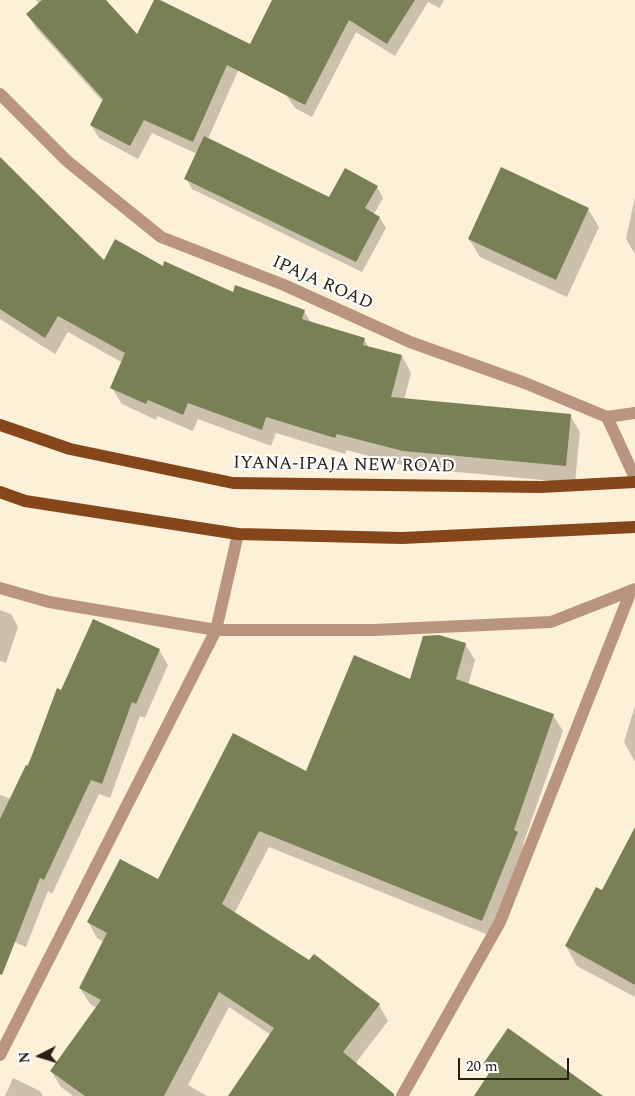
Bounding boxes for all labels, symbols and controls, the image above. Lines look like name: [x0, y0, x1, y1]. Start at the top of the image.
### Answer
street label: IPAJA ROAD: [268, 252, 376, 316]
street label: IYANA-IPAJA NEW ROAD: [233, 453, 455, 479]
north arrow: [15, 1031, 65, 1081]
scale bar: [460, 1048, 571, 1080]
text: N: [14, 1051, 36, 1064]
text: 20 m: [466, 1055, 498, 1078]

